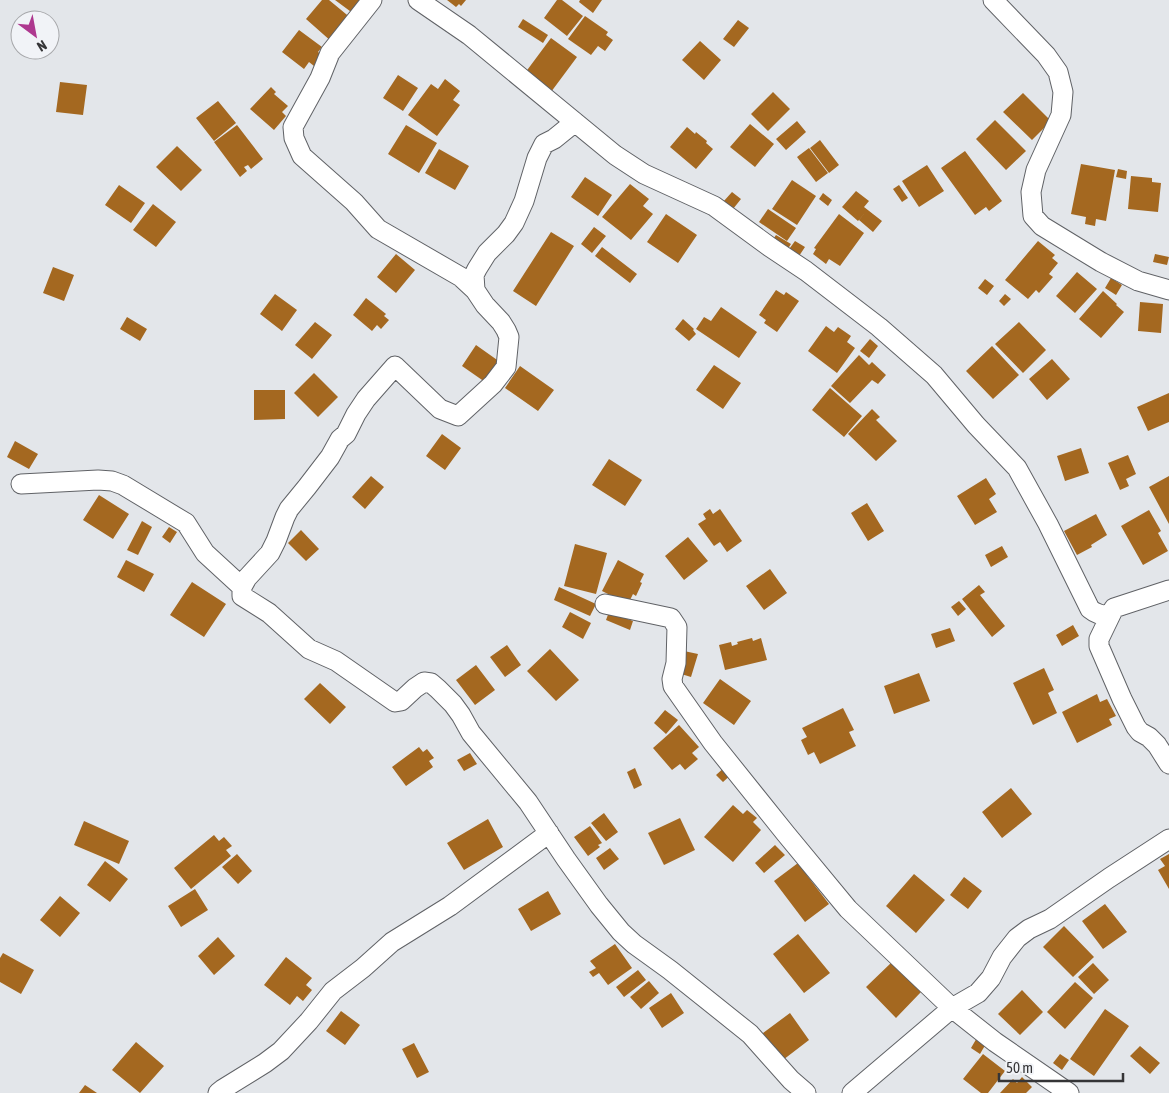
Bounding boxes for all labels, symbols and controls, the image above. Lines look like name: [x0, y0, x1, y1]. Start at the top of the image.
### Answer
north arrow: [10, 10, 60, 60]
text: N: [34, 37, 50, 55]
scale bar: [999, 1050, 1123, 1082]
text: 50 m: [1006, 1059, 1033, 1076]

